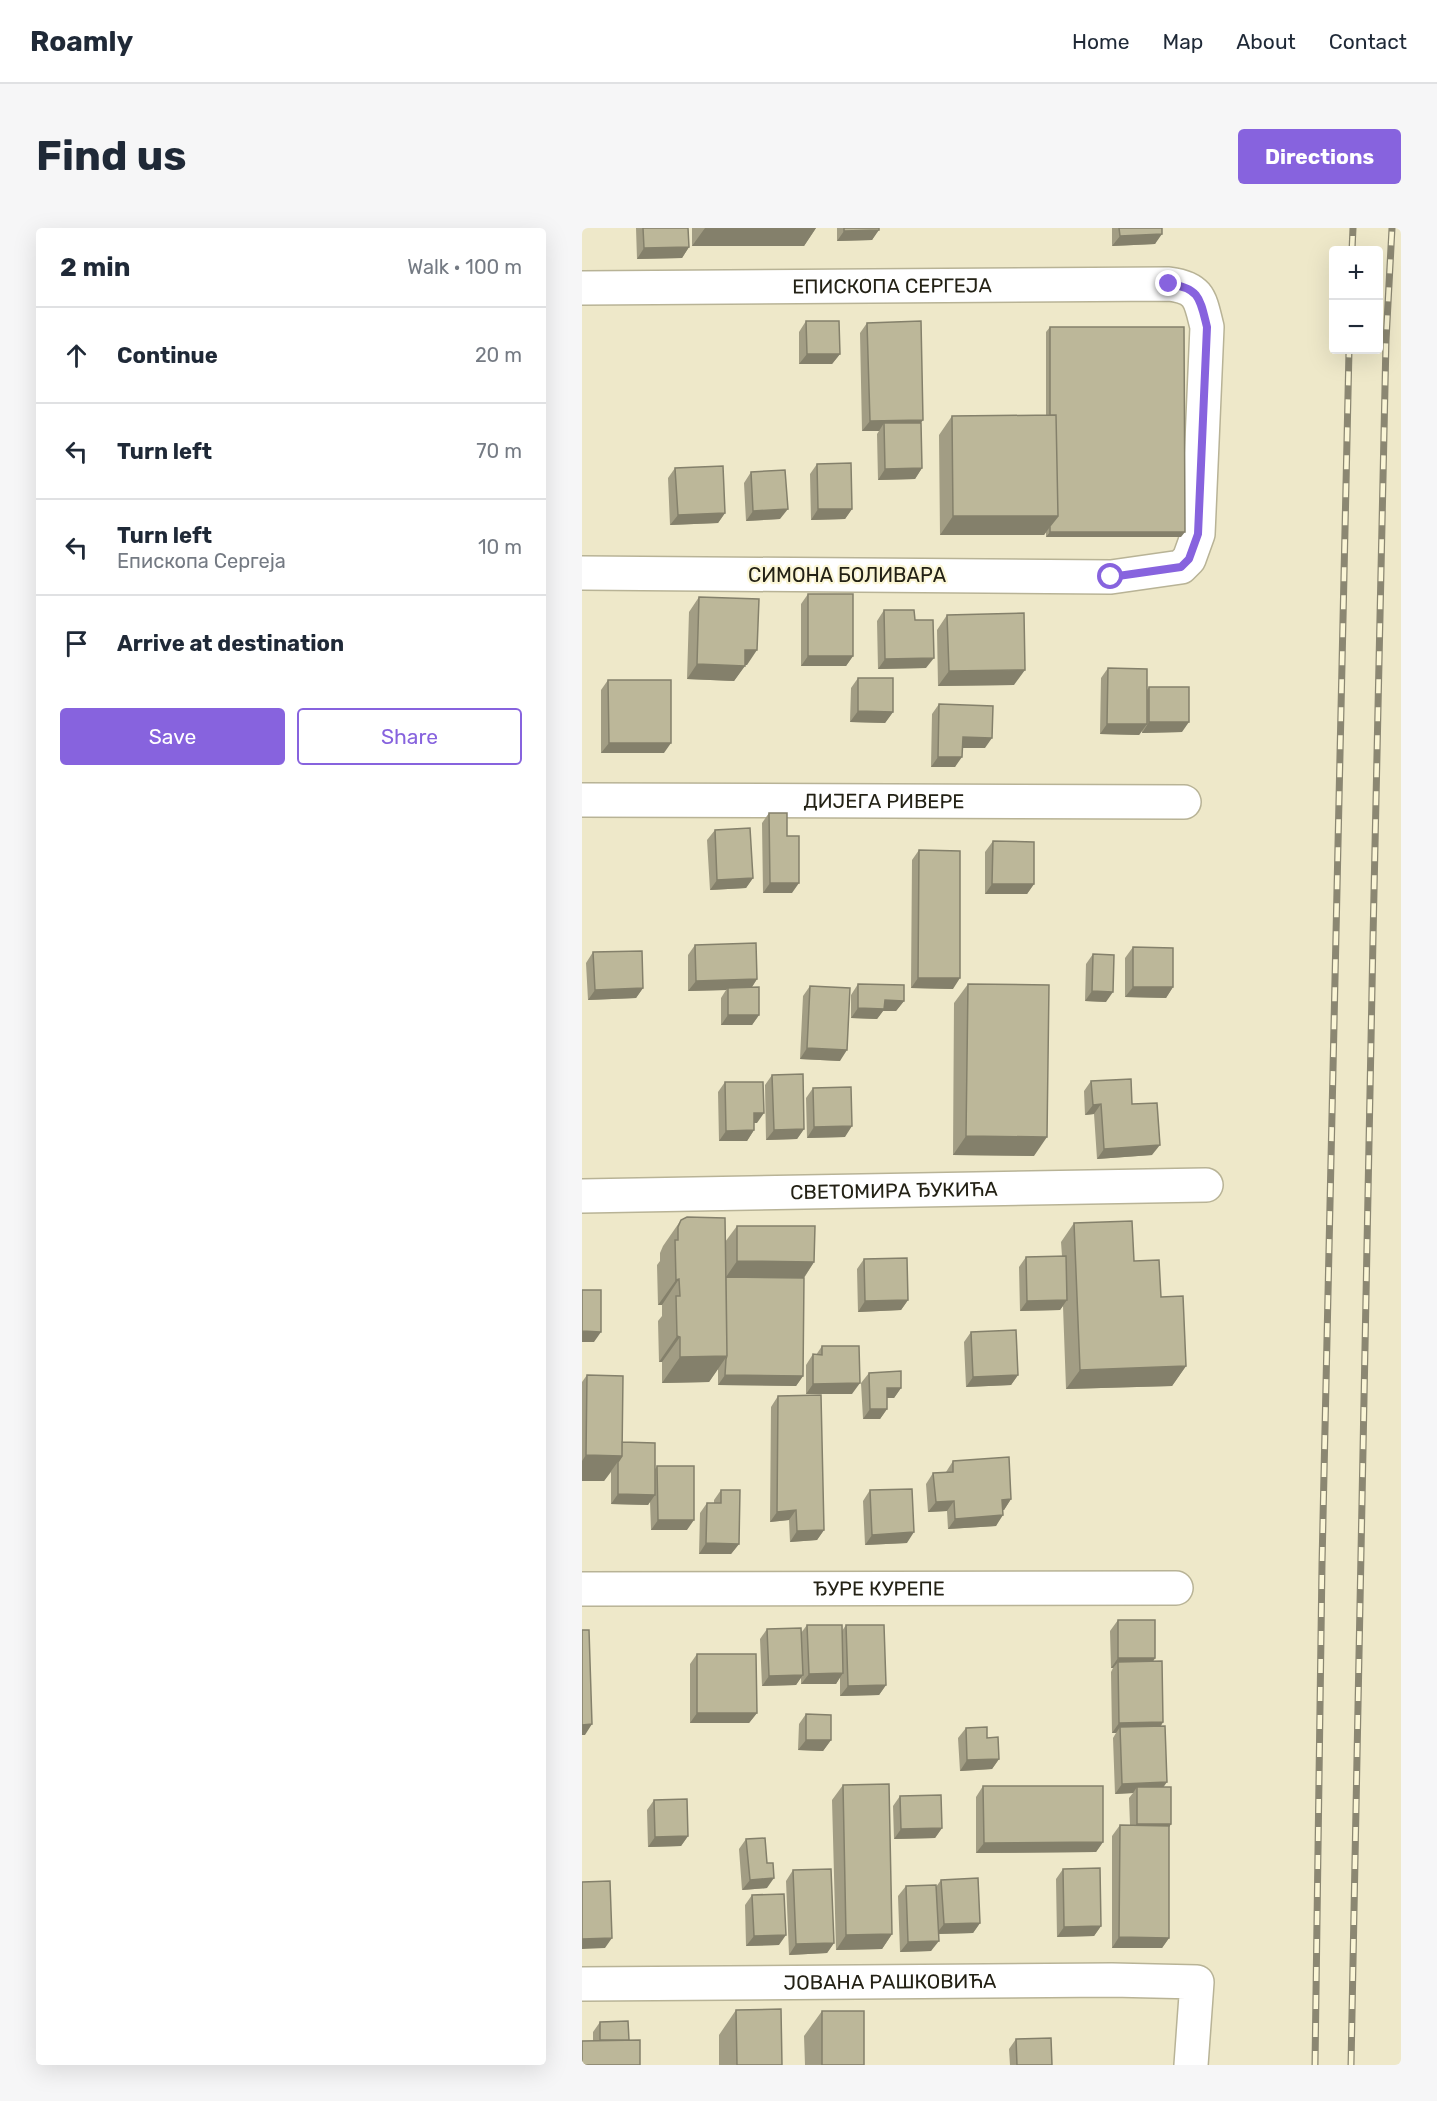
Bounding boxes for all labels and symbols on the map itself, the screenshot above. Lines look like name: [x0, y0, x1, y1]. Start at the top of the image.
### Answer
route end: [1155, 270, 1181, 296]
street label: ЕПИСКОПА СЕРГЕЈА: [792, 273, 992, 299]
street label: СИМОНА БОЛИВАРА: [748, 563, 946, 587]
route start: [1097, 563, 1123, 589]
street label: ДИЈЕГА РИВЕРЕ: [804, 789, 964, 813]
street label: СВЕТОМИРА ЂУКИЋА: [790, 1177, 998, 1204]
street label: ЂУРЕ КУРЕПЕ: [813, 1576, 945, 1601]
street label: ЈОВАНА РАШКОВИЋА: [783, 1969, 997, 1994]

